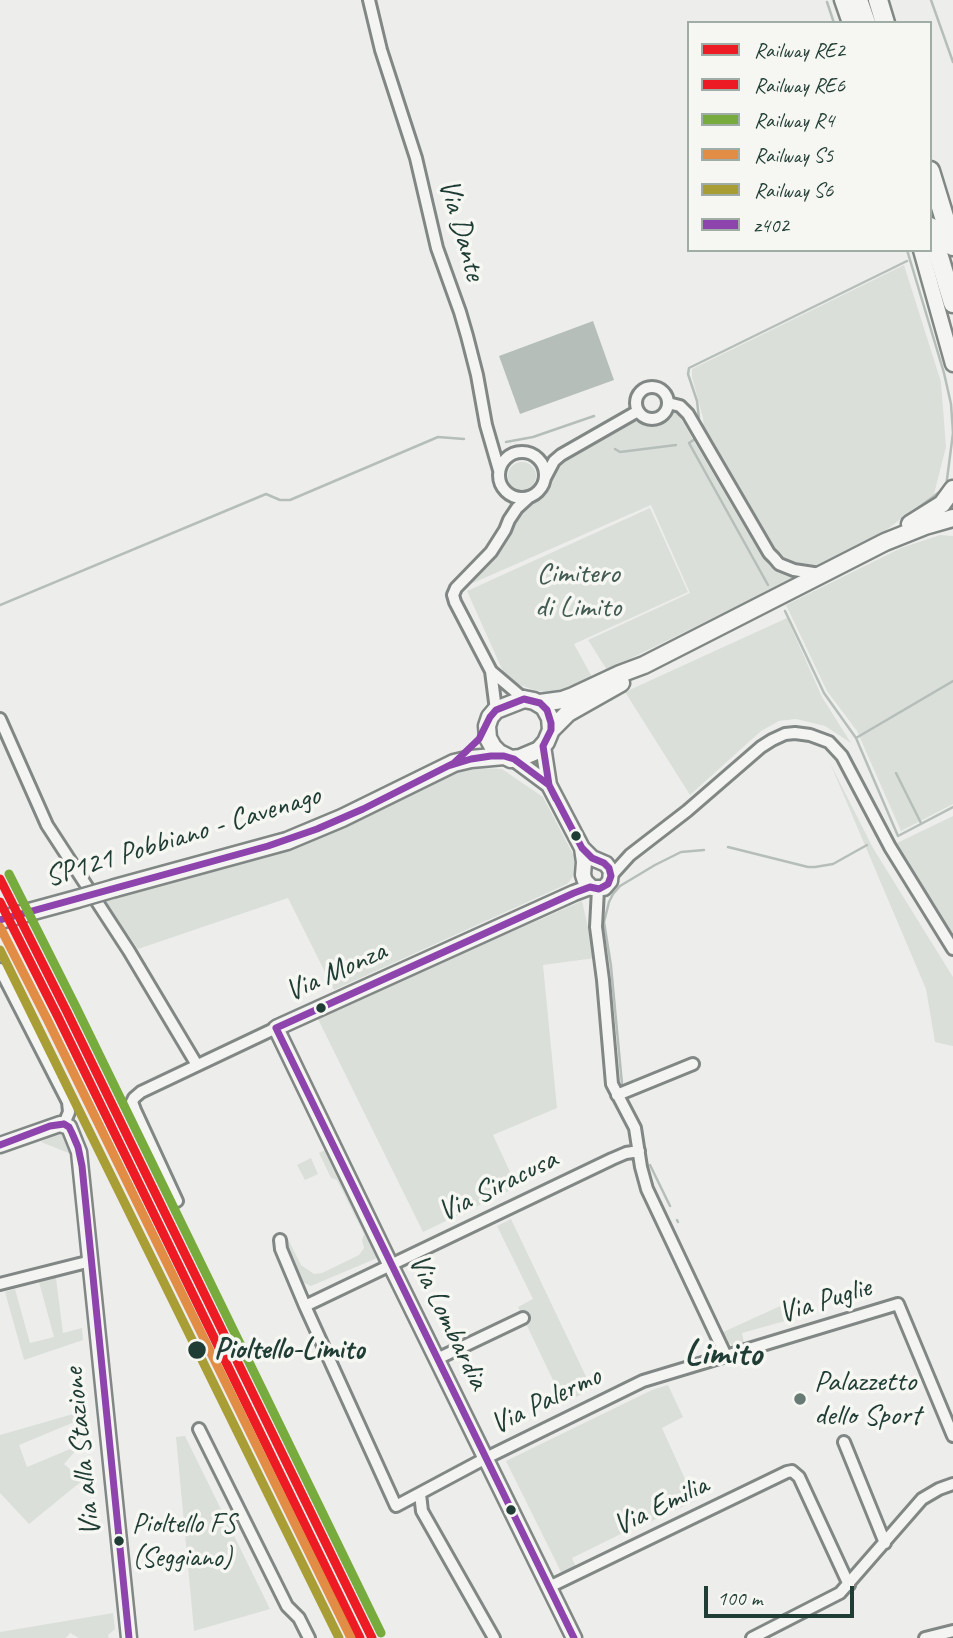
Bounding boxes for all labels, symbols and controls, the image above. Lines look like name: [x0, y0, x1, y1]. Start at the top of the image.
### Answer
legend: [687, 21, 932, 252]
text: Railway RE2: [754, 37, 845, 63]
text: Railway RE6: [754, 72, 845, 98]
text: Railway R4: [754, 107, 834, 133]
text: Railway S5: [754, 142, 833, 168]
street label: Via Dante: [429, 175, 493, 285]
text: Railway S6: [754, 177, 833, 203]
text: z402: [754, 212, 789, 238]
park label: Cimitero di Limito: [535, 556, 621, 626]
street label: SP121 Pobbiano - Cavenago: [41, 778, 325, 896]
unlabelled marker: [569, 829, 583, 843]
street label: Via Monza: [280, 934, 392, 1010]
unlabelled marker: [314, 1001, 328, 1015]
street label: Via Siracusa: [433, 1142, 563, 1230]
street label: Via Lombardia: [400, 1248, 496, 1396]
street label: Via Puglie: [774, 1270, 876, 1332]
place label: Pioltello-Limito: [214, 1332, 364, 1368]
district label: Limito: [684, 1332, 762, 1376]
marker: Pioltello-Limito: [186, 1339, 208, 1361]
street label: Via Palermo: [485, 1359, 607, 1443]
place label: Palazzetto dello Sport: [814, 1364, 921, 1434]
street label: Via alla Stazione: [56, 1366, 110, 1538]
marker: Palazzetto dello Sport: [792, 1391, 808, 1407]
street label: Via Emilia: [608, 1468, 714, 1544]
unlabelled marker: [504, 1503, 518, 1517]
place label: Pioltello FS (Seggiano): [132, 1508, 236, 1574]
marker: Pioltello FS (Seggiano): [112, 1534, 126, 1548]
scale bar: [708, 1572, 858, 1616]
text: 100 m: [717, 1585, 762, 1611]

